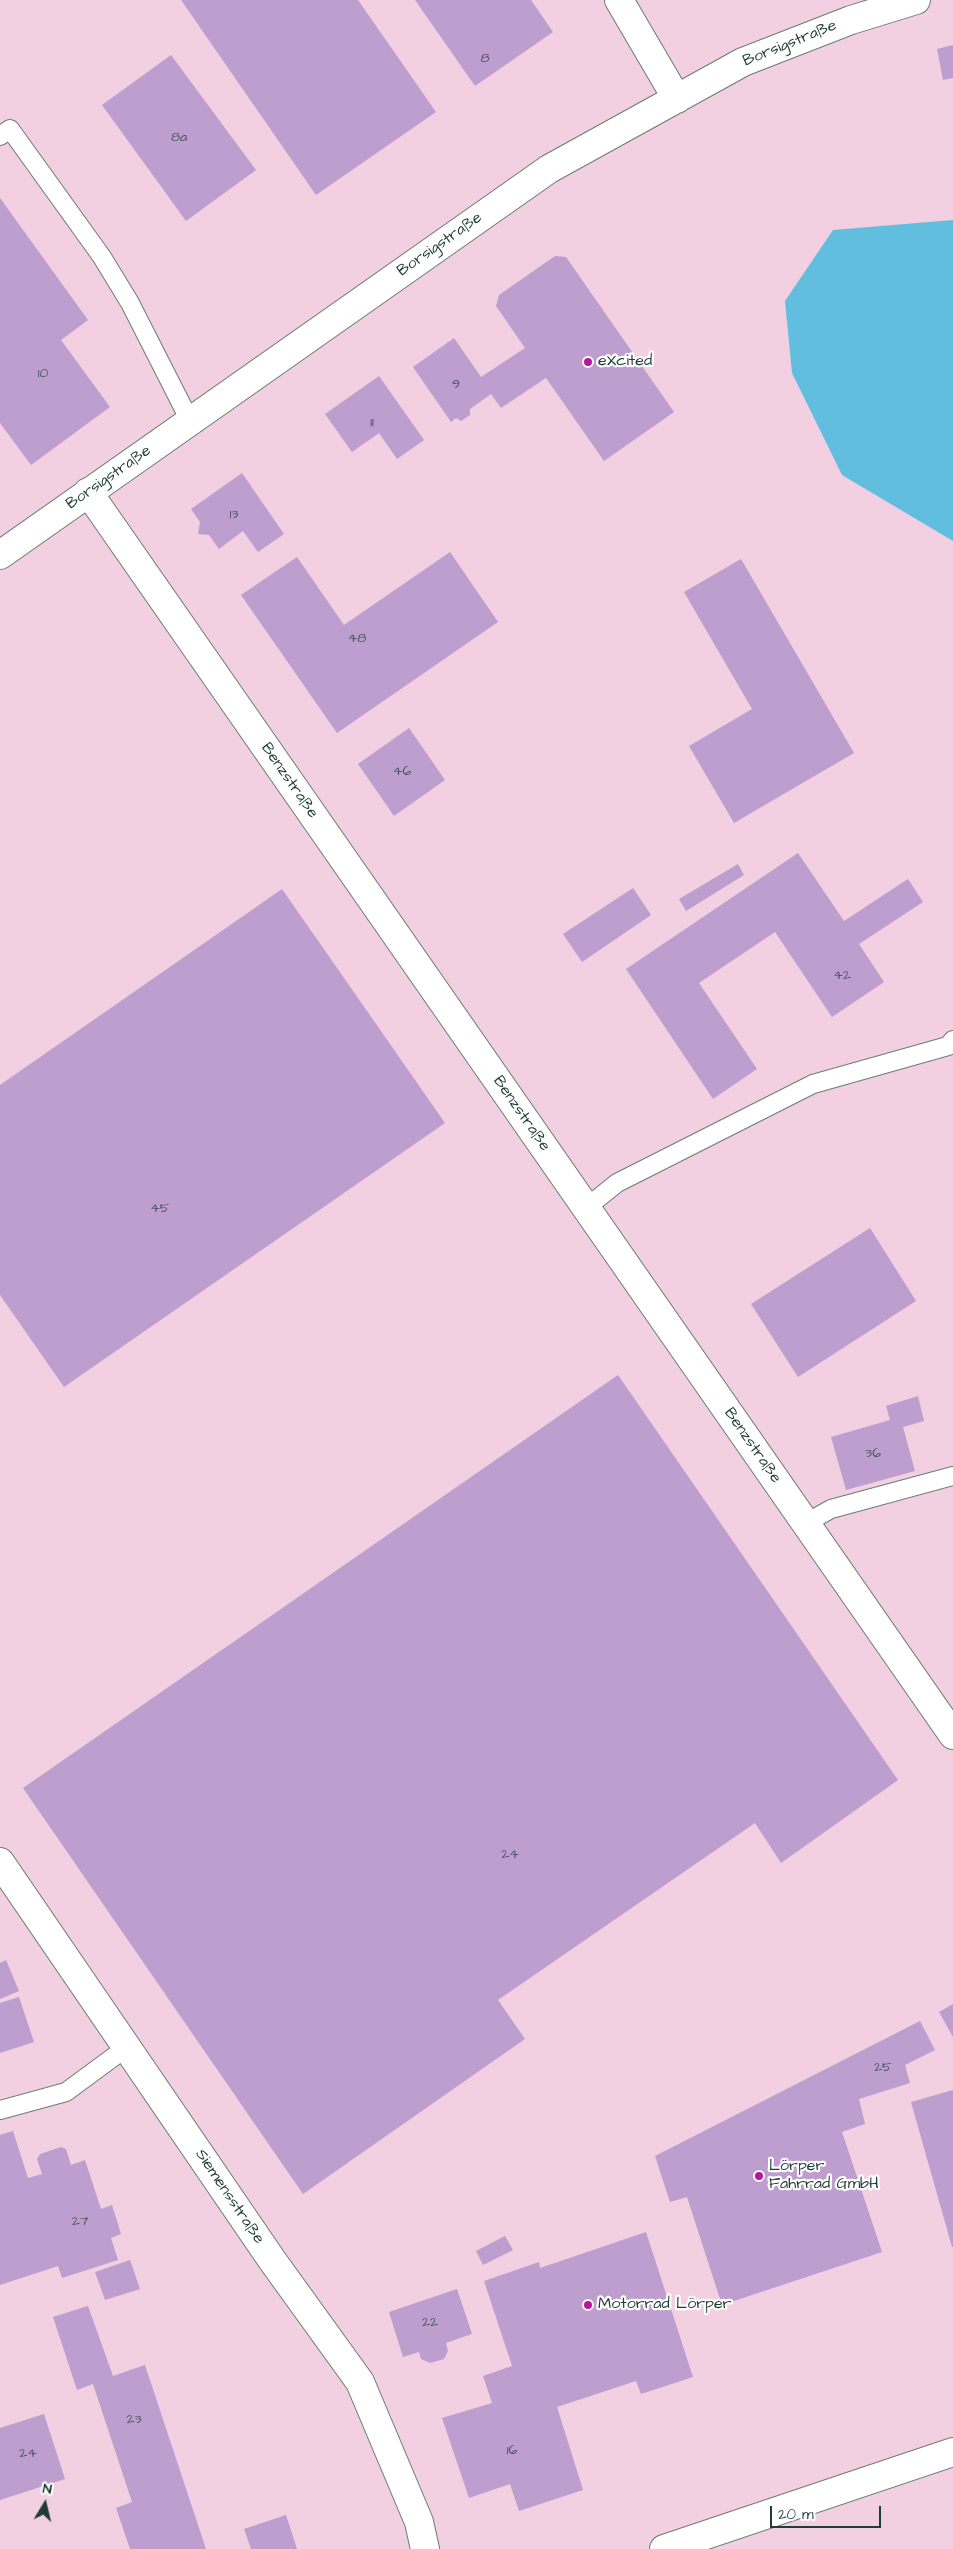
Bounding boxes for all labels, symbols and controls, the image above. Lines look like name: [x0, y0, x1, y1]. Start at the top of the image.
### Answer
street label: Borsigstraße: [740, 16, 840, 72]
house number: 8: [480, 51, 490, 67]
house number: 8a: [171, 130, 187, 146]
street label: Borsigstraße: [394, 209, 486, 281]
place label: eXcited: [598, 352, 652, 372]
marker: eXcited: [582, 356, 594, 368]
house number: 10: [38, 366, 48, 382]
house number: 9: [452, 377, 460, 393]
house number: 11: [370, 415, 374, 431]
street label: Borsigstraße: [63, 442, 155, 514]
house number: 13: [230, 507, 238, 523]
house number: 48: [348, 631, 366, 647]
street label: Benzstraße: [256, 740, 322, 822]
house number: 46: [393, 764, 411, 780]
house number: 42: [833, 968, 851, 984]
street label: Benzstraße: [488, 1073, 554, 1155]
house number: 45: [150, 1201, 170, 1217]
street label: Benzstraße: [719, 1405, 785, 1487]
house number: 36: [865, 1446, 881, 1462]
house number: 24: [501, 1847, 519, 1863]
house number: 25: [874, 2060, 892, 2076]
street label: Siemensstraße: [190, 2146, 268, 2248]
place label: Lörper Fahrrad GmbH: [769, 2157, 879, 2195]
marker: Lörper Fahrrad GmbH: [753, 2170, 765, 2182]
house number: 27: [72, 2214, 88, 2230]
place label: Motorrad Lörper: [598, 2295, 731, 2315]
marker: Motorrad Lörper: [582, 2299, 594, 2311]
house number: 22: [422, 2315, 438, 2331]
house number: 23: [126, 2412, 142, 2428]
house number: 16: [507, 2443, 517, 2459]
house number: 24: [19, 2446, 37, 2462]
north arrow: [20, 2479, 70, 2529]
text: N: [41, 2479, 53, 2500]
scale bar: [773, 2496, 884, 2528]
text: 20 m: [778, 2504, 814, 2525]

